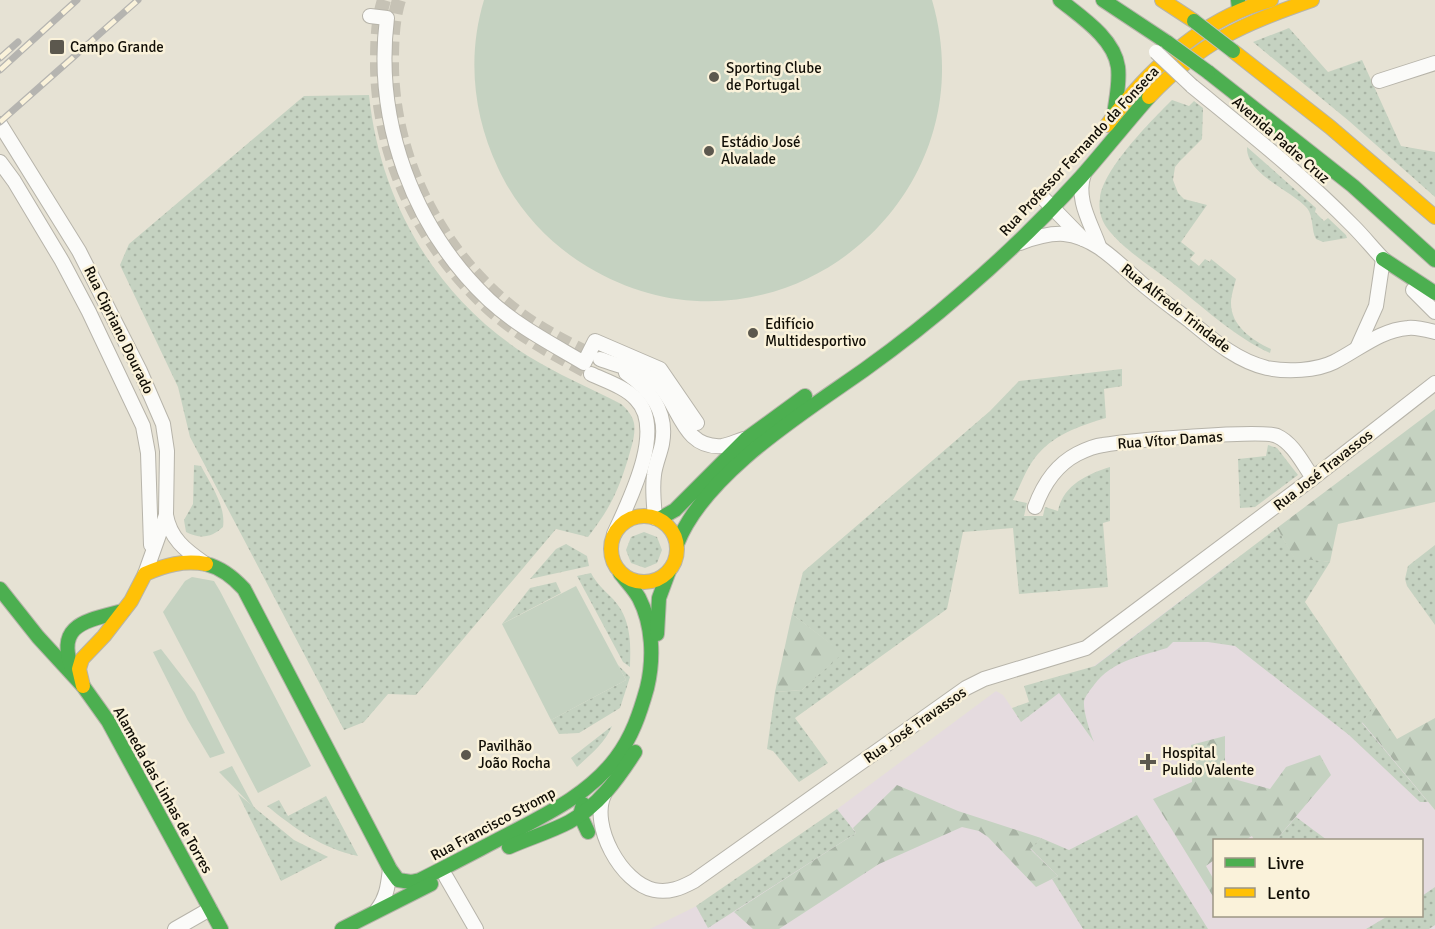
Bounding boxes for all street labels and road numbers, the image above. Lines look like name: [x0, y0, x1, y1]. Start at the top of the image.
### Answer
street label: Rua Professor Fernando da Fonseca: [996, 62, 1162, 240]
street label: Avenida Padre Cruz: [1229, 93, 1334, 187]
street label: Rua Alfredo Trindade: [1118, 260, 1234, 356]
street label: Rua Cipriano Dourado: [80, 263, 158, 397]
street label: Rua José Travassos: [1270, 425, 1377, 514]
street label: Rua Vítor Damas: [1117, 427, 1224, 453]
street label: Rua José Travassos: [860, 683, 970, 767]
street label: Alameda das Linhas de Torres: [110, 704, 217, 877]
street label: Rua Francisco Stromp: [427, 783, 559, 865]

